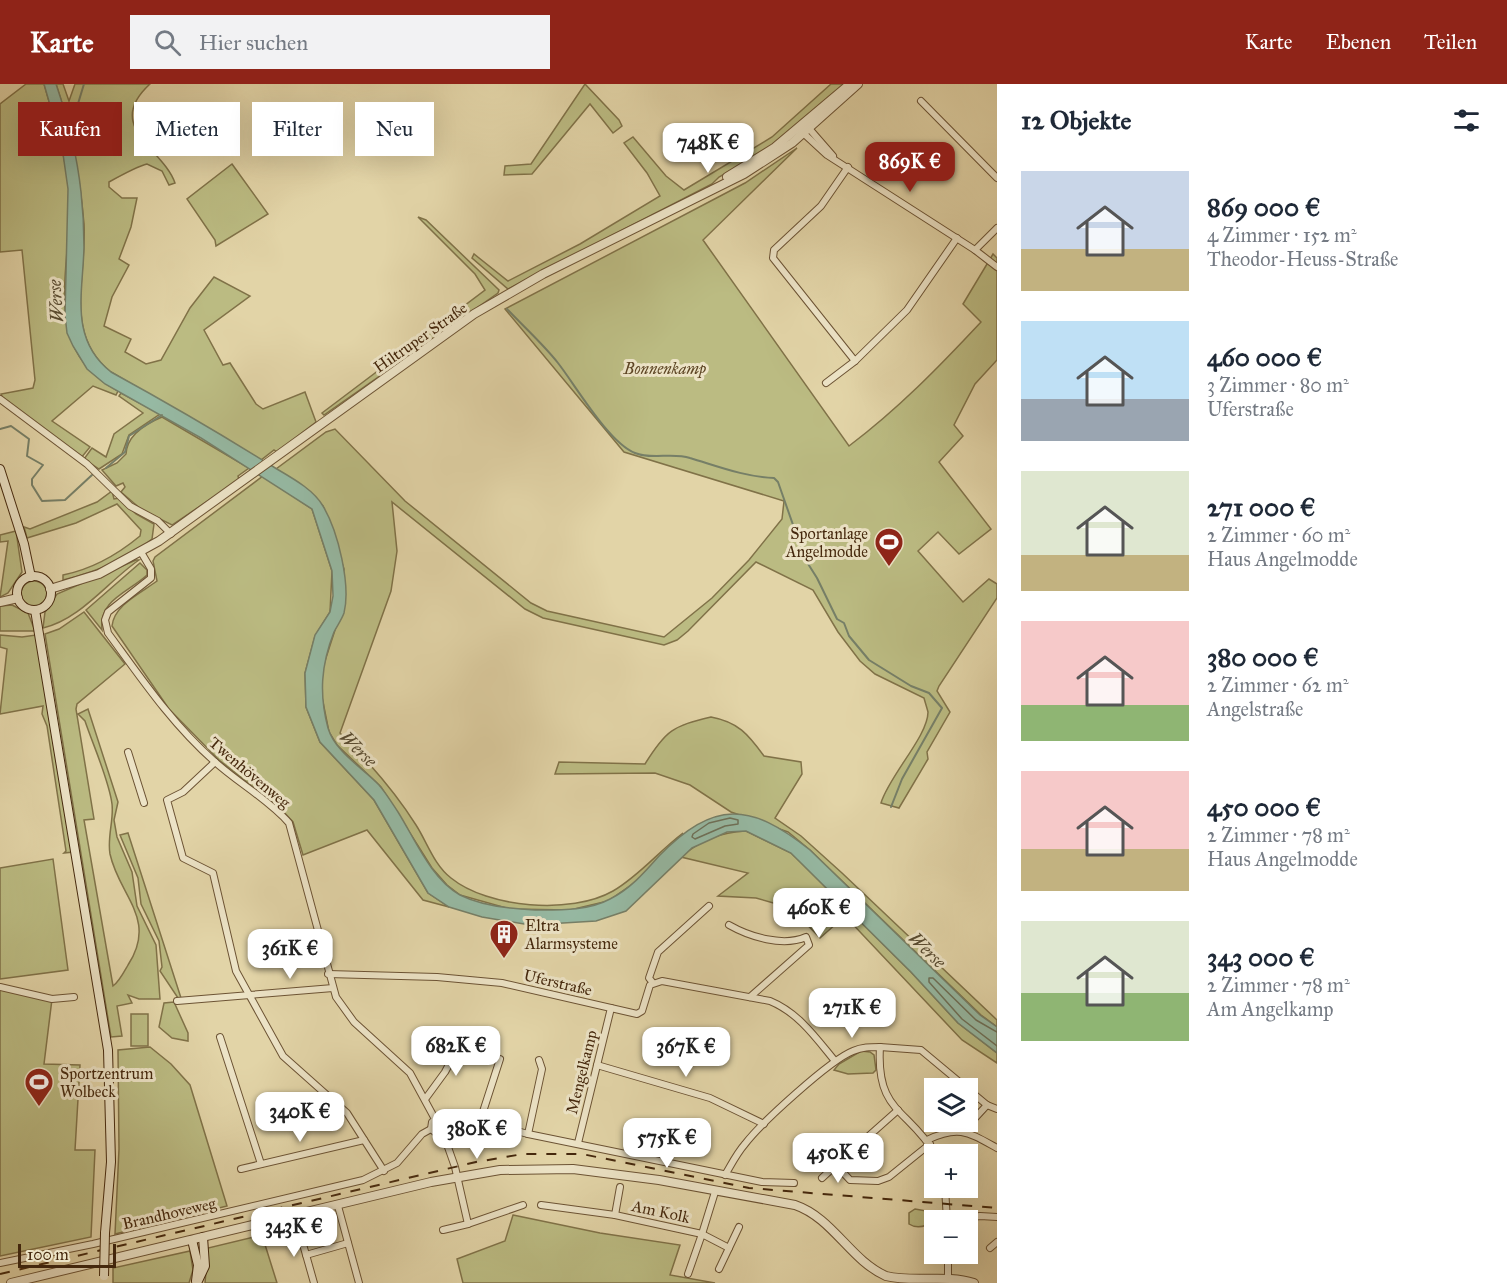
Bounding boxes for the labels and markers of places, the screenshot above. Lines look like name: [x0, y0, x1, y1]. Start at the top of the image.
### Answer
pin: 748K €: [659, 123, 757, 174]
pin: 869K €: [861, 142, 959, 193]
place label: Sportanlage Angelmodde: [785, 524, 868, 562]
sports icon: Sportanlage Angelmodde: [873, 526, 905, 568]
pin: 460K €: [770, 888, 868, 939]
place label: Eltra Alarmsysteme: [524, 916, 618, 953]
building icon: Eltra Alarmsysteme: [488, 918, 520, 960]
pin: 361K €: [241, 929, 339, 980]
pin: 271K €: [803, 988, 901, 1039]
pin: 682K €: [407, 1026, 505, 1077]
pin: 367K €: [637, 1027, 735, 1078]
place label: Sportzentrum Wolbeck: [60, 1064, 154, 1101]
sports icon: Sportzentrum Wolbeck: [23, 1066, 55, 1108]
pin: 340K €: [251, 1092, 349, 1143]
pin: 380K €: [428, 1109, 526, 1160]
pin: 575K €: [618, 1118, 716, 1169]
pin: 450K €: [789, 1133, 887, 1184]
pin: 343K €: [245, 1207, 343, 1258]

